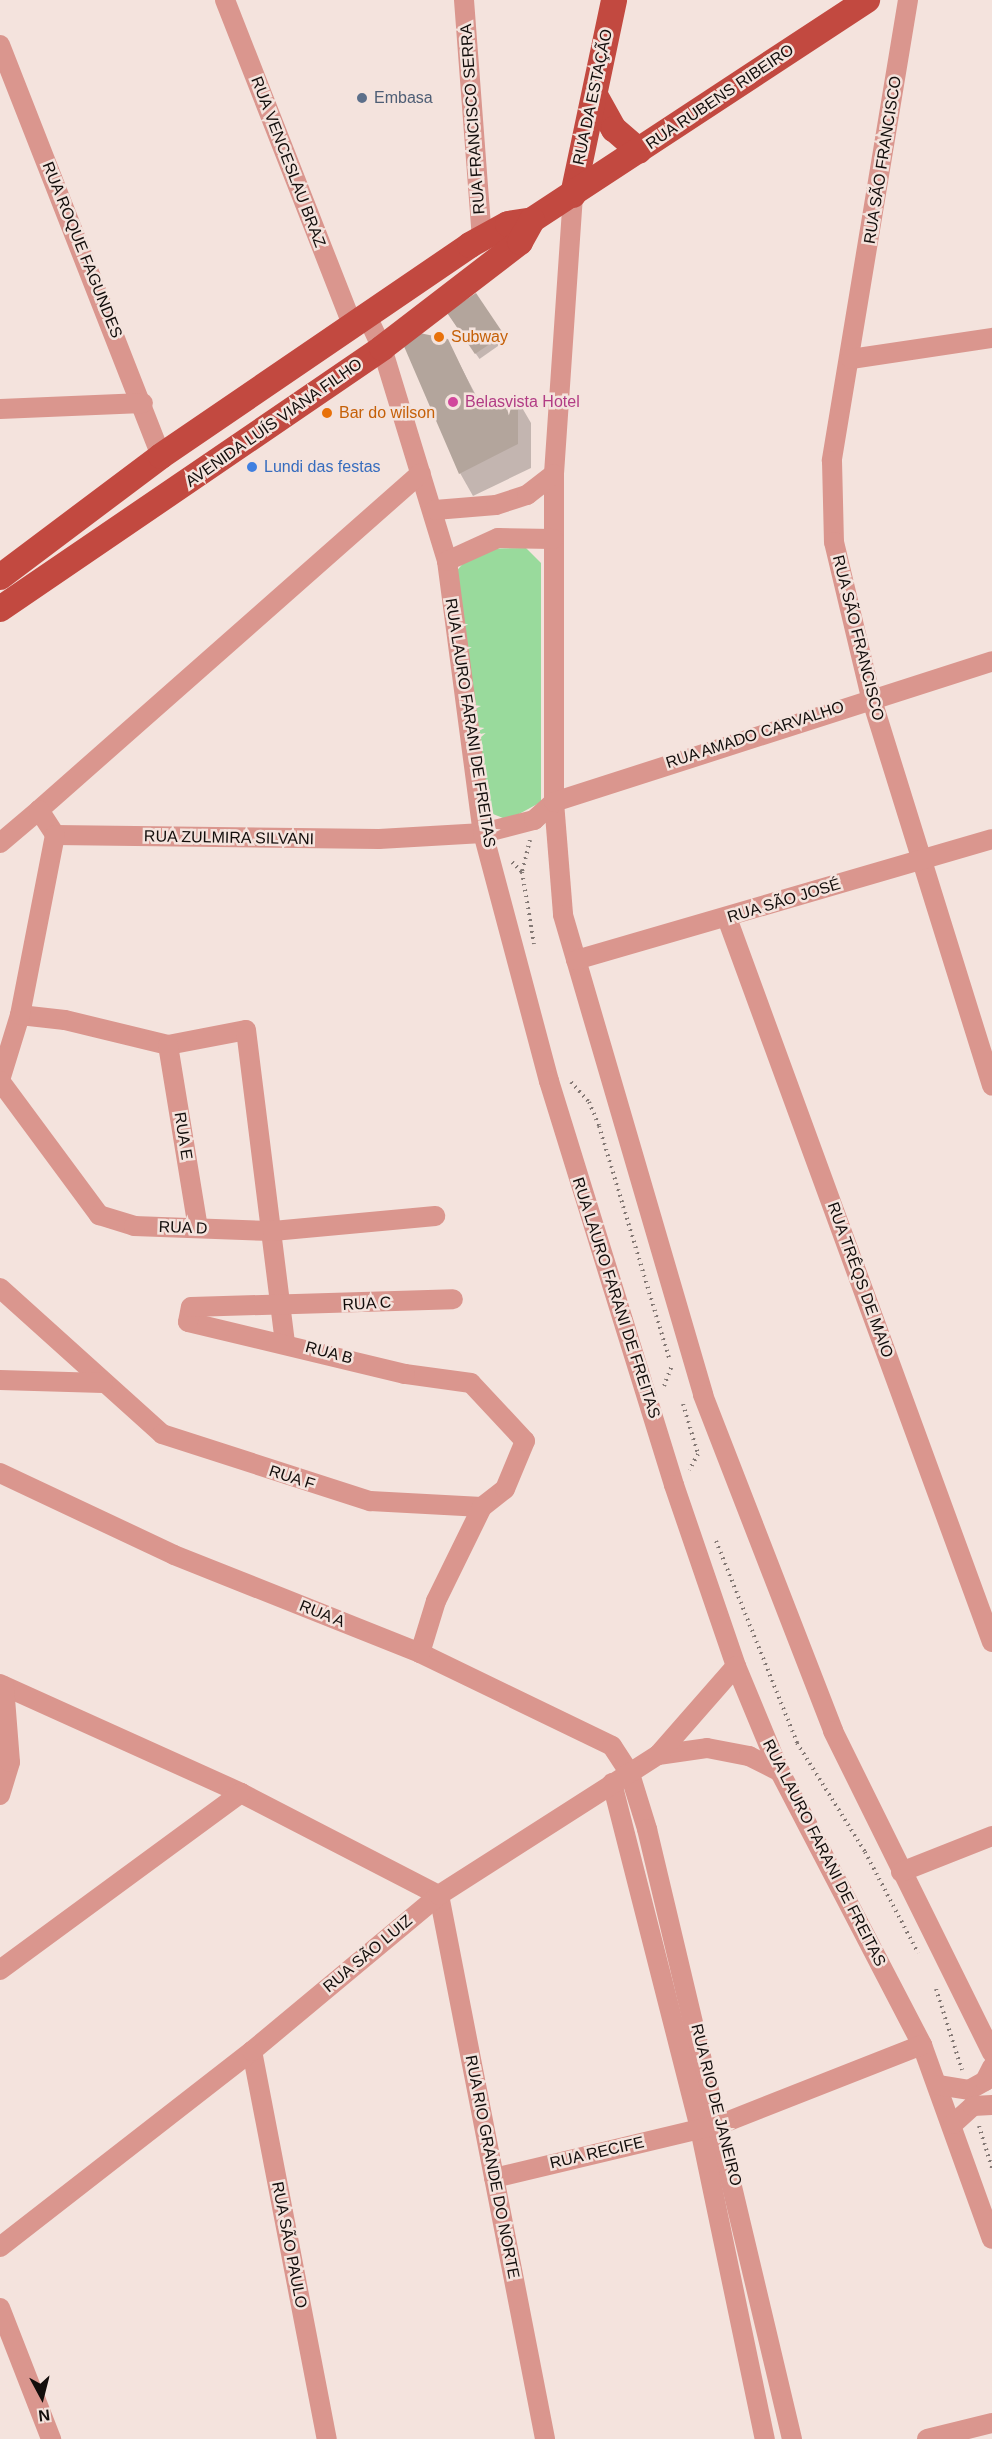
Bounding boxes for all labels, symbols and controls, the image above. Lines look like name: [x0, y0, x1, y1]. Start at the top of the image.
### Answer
street label: RUA FRANCISCO SERRA: [457, 23, 489, 215]
street label: RUA DA ESTAÇÃO: [569, 26, 617, 168]
street label: RUA RUBENS RIBEIRO: [642, 40, 798, 154]
street label: RUA VENCESLAU BRAZ: [246, 73, 330, 251]
street label: RUA SÃO FRANCISCO: [860, 74, 906, 246]
place label: Embasa: [374, 88, 433, 108]
marker: Embasa: [355, 91, 369, 105]
street label: RUA ROQUE FAGUNDES: [38, 159, 126, 341]
place label: Subway: [451, 327, 508, 347]
marker: Subway: [432, 330, 446, 344]
street label: AVENIDA LUÍS VIANA FILHO: [181, 354, 367, 492]
place label: Belasvista Hotel: [465, 392, 580, 412]
marker: Belasvista Hotel: [446, 395, 460, 409]
place label: Bar do wilson: [339, 403, 435, 423]
marker: Bar do wilson: [320, 406, 334, 420]
place label: Lundi das festas: [264, 457, 381, 477]
marker: Lundi das festas: [245, 460, 259, 474]
street label: RUA SÃO FRANCISCO: [828, 553, 888, 723]
street label: RUA LAURO FARANI DE FREITAS: [441, 597, 499, 849]
street label: RUA AMADO CARVALHO: [663, 697, 847, 773]
street label: RUA ZULMIRA SILVANI: [143, 827, 315, 849]
street label: RUA SÃO JOSÉ: [725, 875, 843, 927]
street label: RUA E: [170, 1110, 196, 1162]
street label: RUA LAURO FARANI DE FREITAS: [568, 1175, 664, 1421]
street label: RUA TRÊQS DE MAIO: [823, 1199, 897, 1361]
street label: RUA D: [158, 1218, 208, 1238]
street label: RUA C: [342, 1293, 392, 1315]
street label: RUA B: [303, 1337, 355, 1369]
street label: RUA F: [266, 1461, 318, 1495]
street label: RUA A: [296, 1596, 348, 1632]
street label: RUA LAURO FARANI DE FREITAS: [758, 1736, 890, 1970]
street label: RUA SÃO LUIZ: [319, 1911, 417, 1997]
street label: RUA RIO DE JANEIRO: [686, 2022, 746, 2188]
street label: RUA RIO GRANDE DO NORTE: [461, 2053, 523, 2281]
street label: RUA RECIFE: [548, 2133, 646, 2173]
street label: RUA SÃO PAULO: [267, 2180, 311, 2310]
north arrow: [12, 2367, 72, 2427]
text: N: [37, 2406, 51, 2425]

